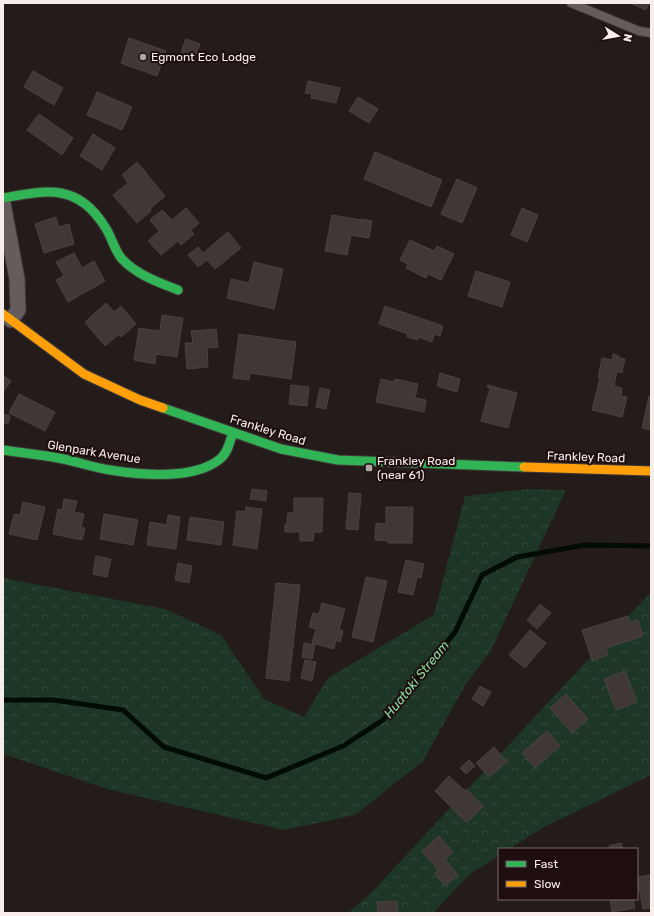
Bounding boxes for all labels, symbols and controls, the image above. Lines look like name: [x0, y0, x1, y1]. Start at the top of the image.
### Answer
north arrow: [598, 16, 638, 56]
text: N: [620, 33, 634, 43]
place label: Egmont Eco Lodge: [151, 50, 256, 64]
marker: Egmont Eco Lodge: [138, 52, 148, 62]
street label: Frankley Road: [228, 412, 308, 448]
street label: Glenpark Avenue: [46, 438, 142, 466]
street label: Frankley Road: [547, 449, 625, 465]
place label: Frankley Road (near 61): [377, 454, 455, 482]
marker: Frankley Road (near 61): [364, 463, 374, 473]
water label: Huatoki Stream: [381, 638, 452, 721]
legend: [498, 848, 638, 900]
text: Fast: [534, 857, 558, 871]
text: Slow: [534, 877, 561, 891]

